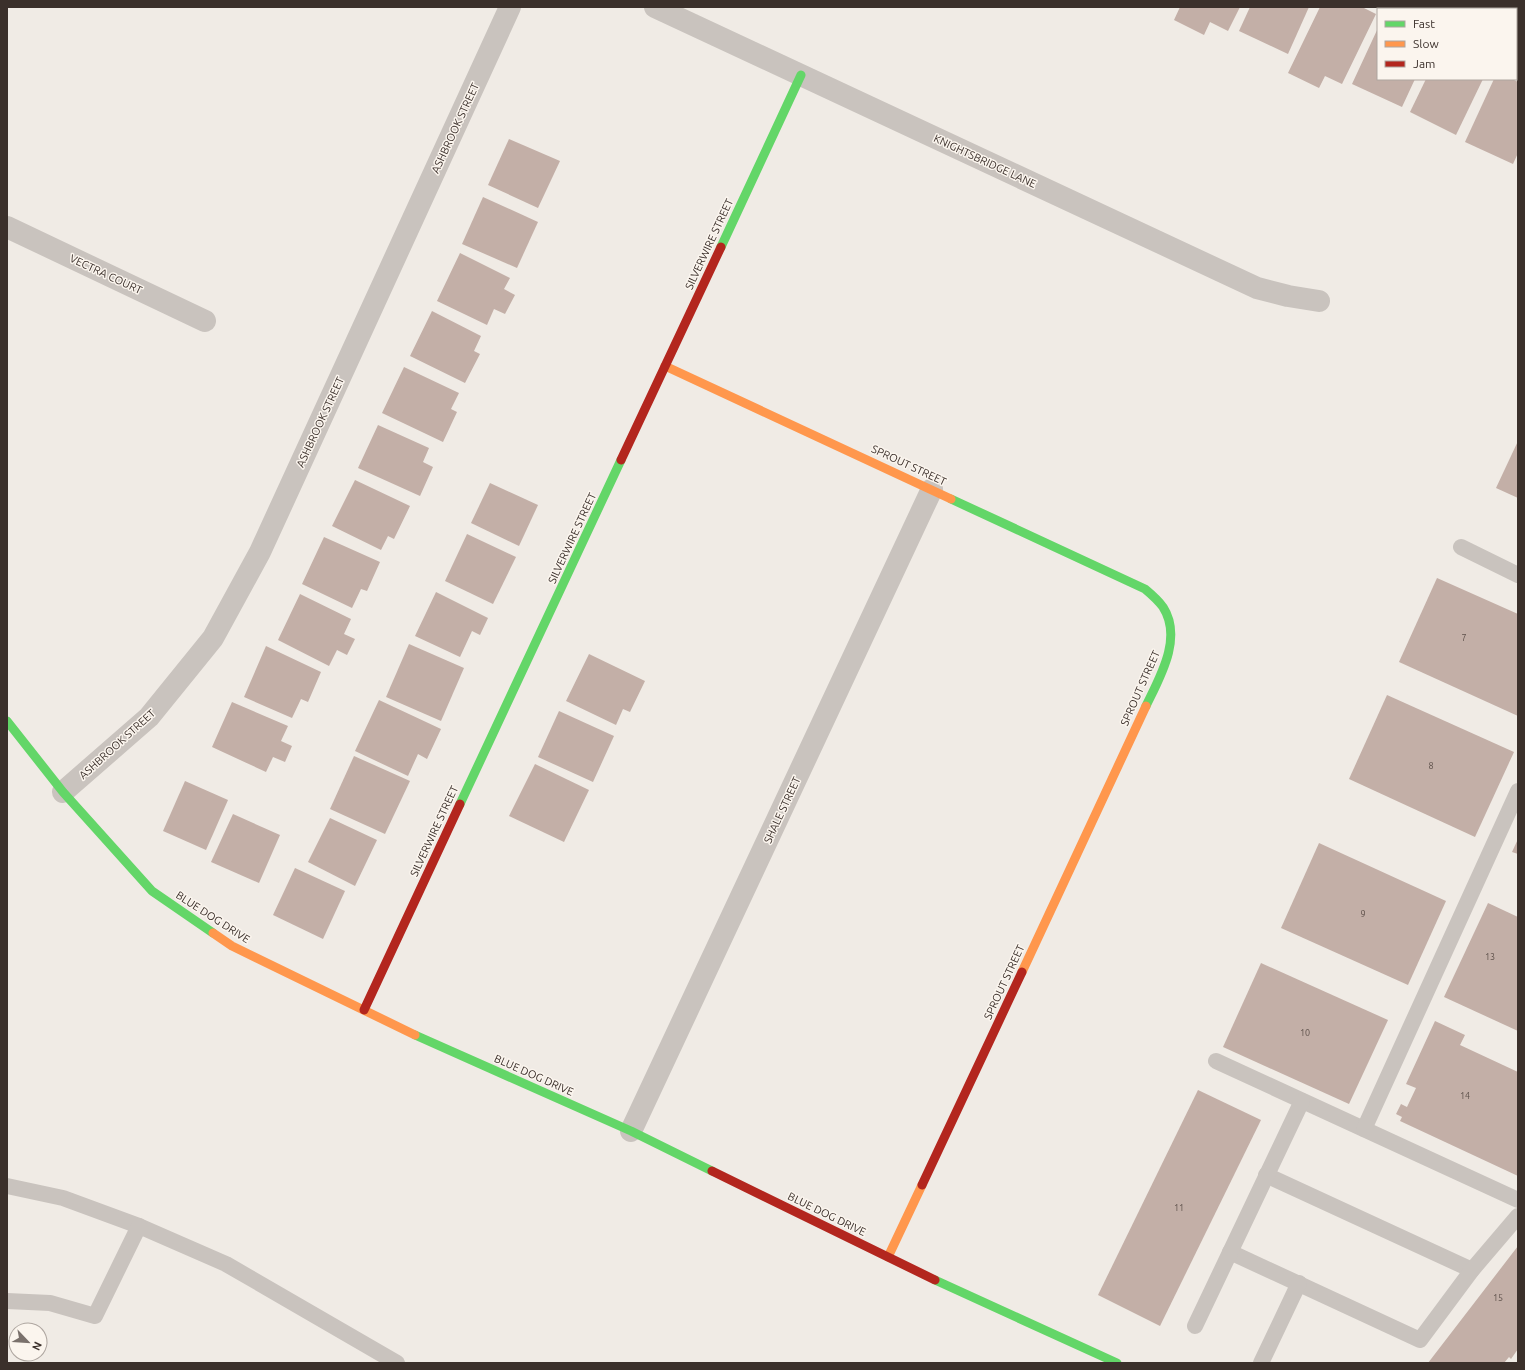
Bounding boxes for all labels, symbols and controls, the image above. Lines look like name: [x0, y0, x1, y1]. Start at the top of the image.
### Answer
legend: [1377, 8, 1517, 80]
text: Fast: [1413, 17, 1435, 30]
text: Slow: [1413, 37, 1439, 50]
text: Jam: [1413, 57, 1435, 70]
street label: ASHBROOK STREET: [429, 81, 481, 175]
street label: KNIGHTSBRIDGE LANE: [932, 132, 1038, 190]
street label: SILVERWIRE STREET: [683, 197, 735, 291]
street label: VECTRA COURT: [68, 252, 144, 296]
street label: ASHBROOK STREET: [294, 375, 346, 469]
street label: SPROUT STREET: [870, 442, 948, 488]
street label: SILVERWIRE STREET: [546, 491, 598, 585]
house number: 7: [1461, 633, 1467, 643]
street label: SPROUT STREET: [1118, 649, 1162, 727]
street label: ASHBROOK STREET: [77, 707, 157, 781]
house number: 8: [1428, 761, 1434, 771]
street label: SHALE STREET: [761, 775, 803, 845]
street label: SILVERWIRE STREET: [408, 784, 460, 878]
street label: BLUE DOG DRIVE: [174, 889, 252, 945]
house number: 9: [1360, 909, 1366, 919]
street label: SPROUT STREET: [981, 943, 1027, 1021]
house number: 13: [1485, 952, 1495, 962]
house number: 10: [1300, 1028, 1310, 1038]
street label: BLUE DOG DRIVE: [493, 1052, 575, 1098]
house number: 14: [1460, 1091, 1470, 1101]
street label: BLUE DOG DRIVE: [786, 1190, 868, 1238]
house number: 11: [1174, 1203, 1184, 1213]
house number: 15: [1493, 1293, 1503, 1303]
north arrow: [8, 1322, 48, 1362]
text: N: [30, 1340, 44, 1352]

